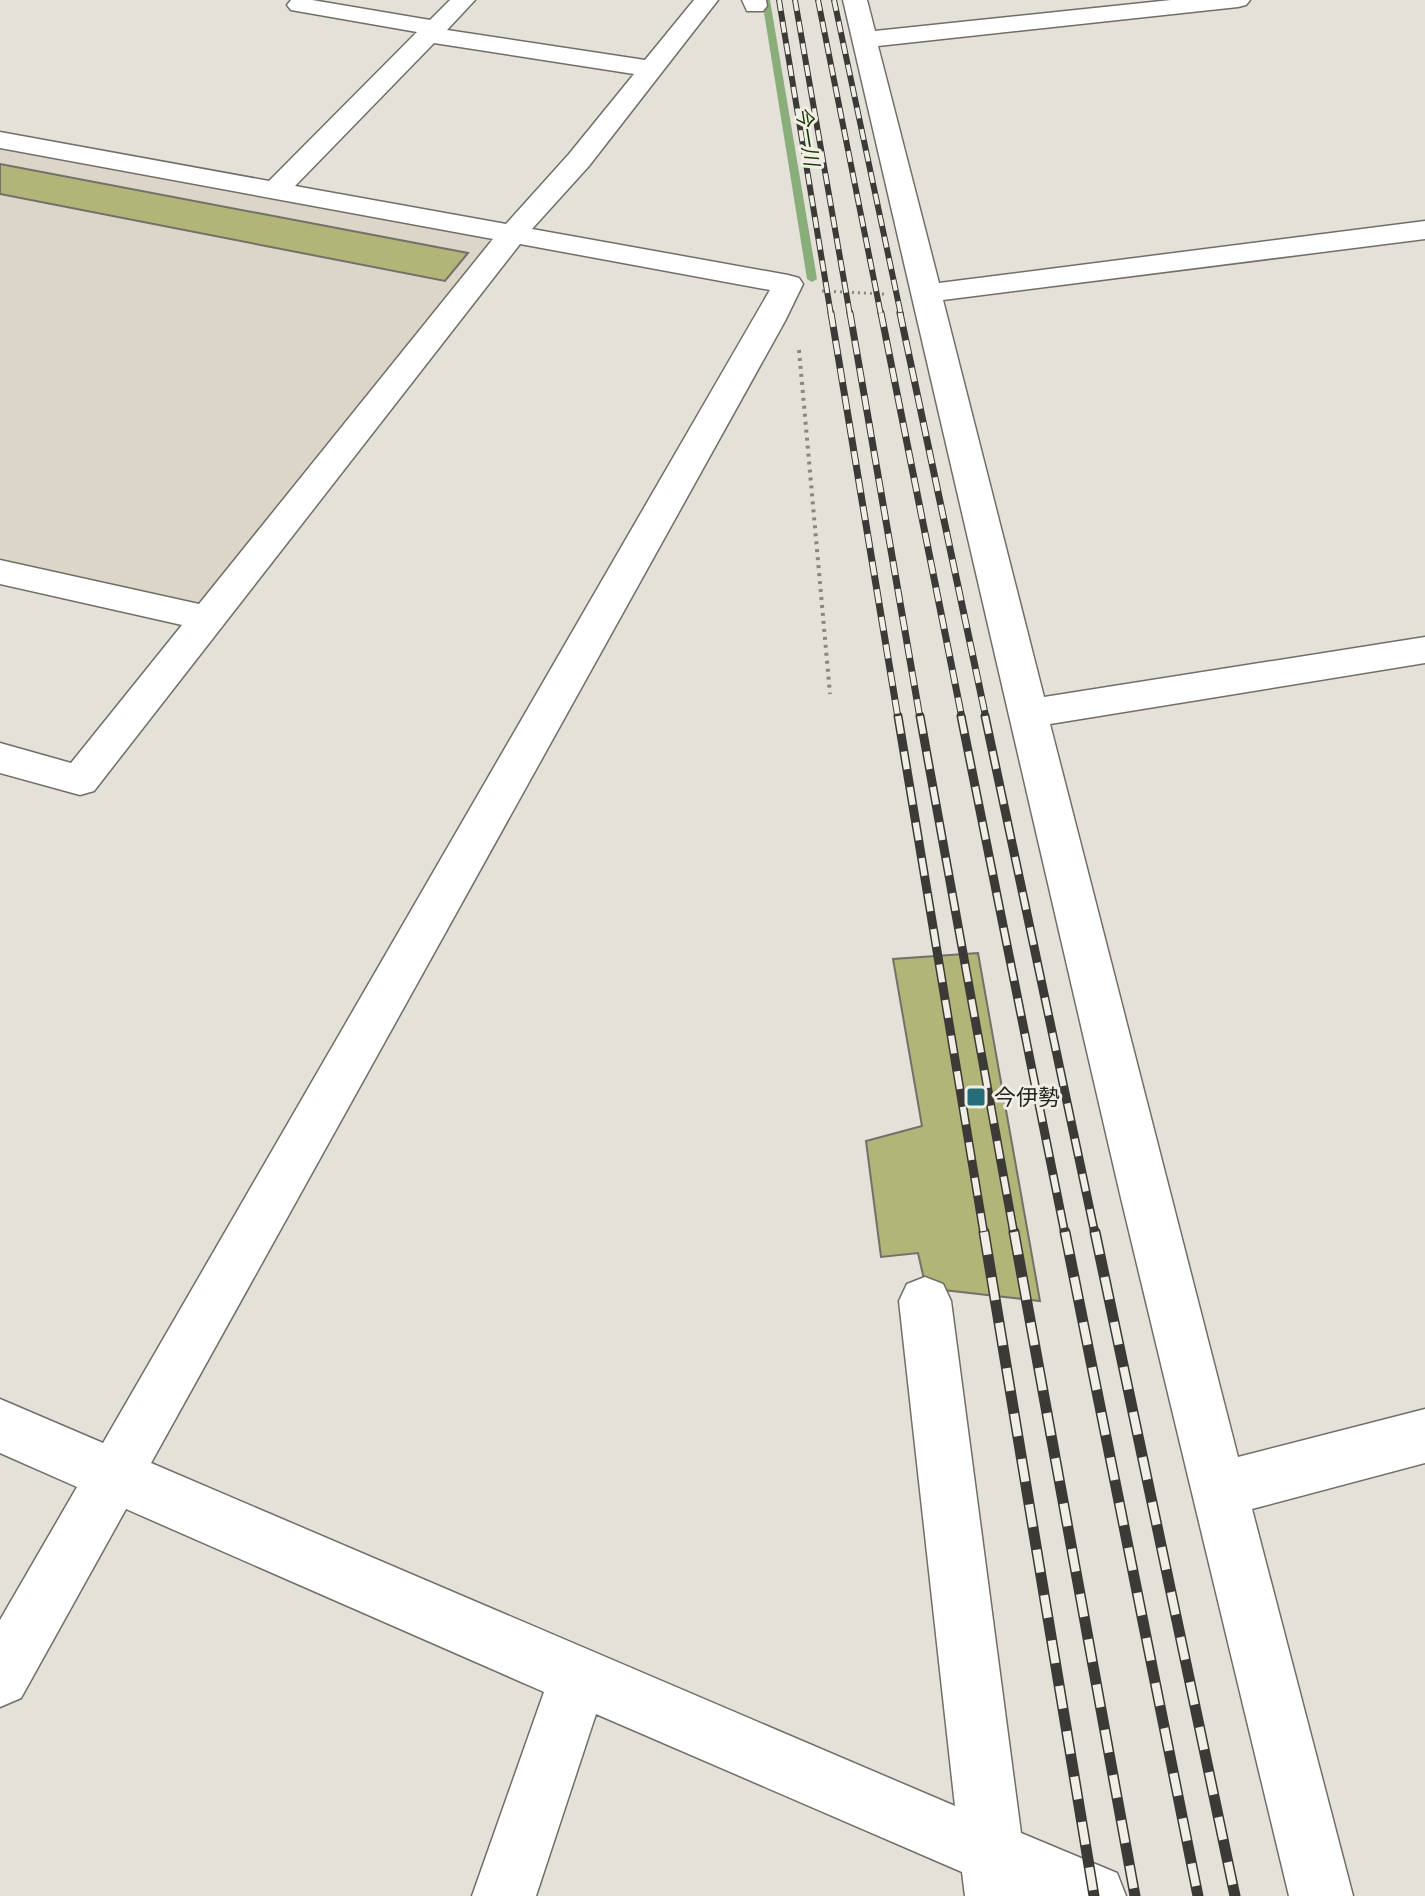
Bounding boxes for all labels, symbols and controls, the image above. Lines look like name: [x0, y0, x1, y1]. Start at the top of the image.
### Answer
water label: 今一川: [788, 104, 828, 170]
place label: 今伊勢: [994, 1080, 1060, 1114]
marker: 今伊勢: [965, 1086, 987, 1108]

